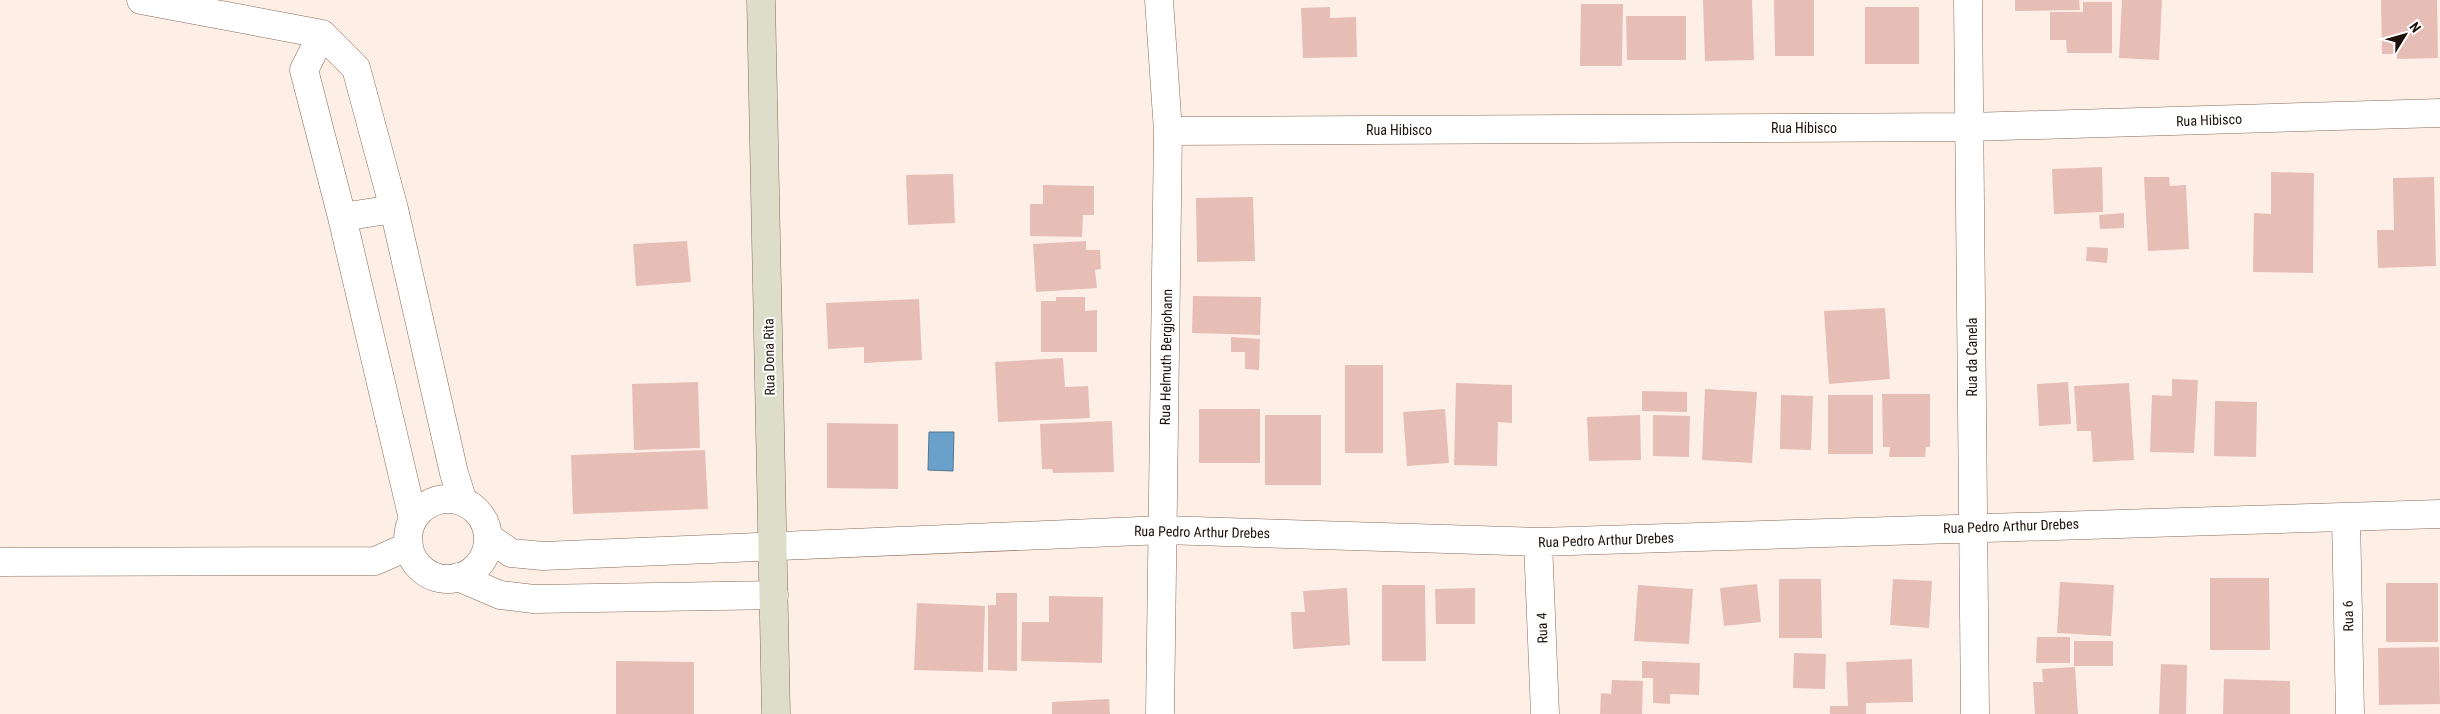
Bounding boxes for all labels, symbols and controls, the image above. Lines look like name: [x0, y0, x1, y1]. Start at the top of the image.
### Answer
north arrow: [2380, 10, 2430, 60]
text: N: [2406, 19, 2424, 35]
street label: Rua Hibisco: [2176, 111, 2242, 129]
street label: Rua Hibisco: [1771, 120, 1837, 136]
street label: Rua Hibisco: [1366, 122, 1432, 138]
street label: Rua Helmuth Bergjohann: [1157, 289, 1175, 425]
street label: Rua Dona Rita: [760, 318, 778, 396]
street label: Rua da Canela: [1964, 318, 1980, 396]
street label: Rua Pedro Arthur Drebes: [1943, 516, 2079, 536]
street label: Rua Pedro Arthur Drebes: [1134, 523, 1270, 541]
street label: Rua Pedro Arthur Drebes: [1538, 530, 1674, 550]
street label: Rua 6: [2340, 600, 2356, 632]
street label: Rua 4: [1533, 612, 1551, 644]

